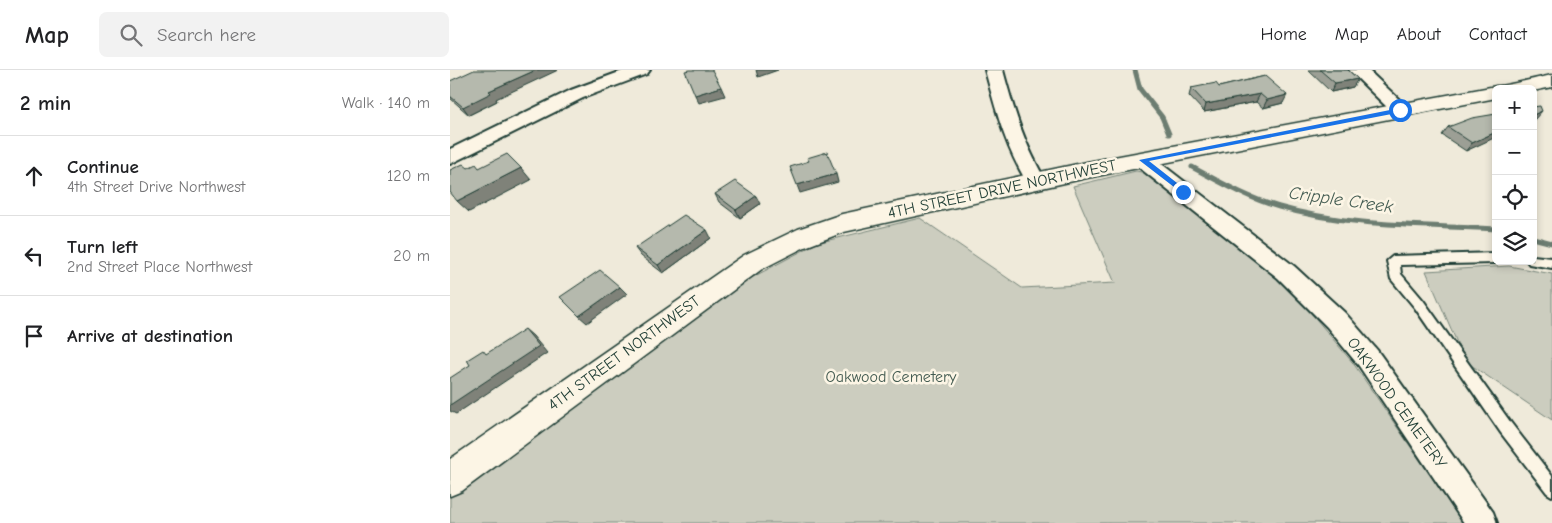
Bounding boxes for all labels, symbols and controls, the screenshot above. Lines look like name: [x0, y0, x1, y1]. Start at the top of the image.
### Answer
search box: [99, 12, 449, 57]
text: Map: [25, 21, 69, 49]
icon: search: [117, 21, 145, 49]
text: Search here: [157, 24, 256, 46]
text: Home: [1260, 24, 1307, 45]
text: Map: [1335, 24, 1369, 45]
text: About: [1397, 24, 1441, 45]
text: Contact: [1469, 24, 1527, 45]
map controls: [1492, 85, 1537, 265]
button: +: [1492, 85, 1537, 130]
text: 2 min: [20, 91, 71, 115]
text: Walk · 140 m: [342, 94, 430, 112]
route start: [1389, 99, 1412, 122]
button: −: [1492, 130, 1537, 175]
text: Continue: [67, 156, 139, 178]
street label: 4TH STREET DRIVE NORTHWEST: [886, 156, 1119, 222]
icon: ahead: [20, 162, 48, 190]
text: 120 m: [387, 167, 430, 185]
button: locate: [1492, 175, 1537, 220]
text: 4th Street Drive Northwest: [67, 178, 245, 196]
route end: [1172, 181, 1195, 204]
water label: Cripple Creek: [1288, 182, 1395, 218]
button: layers: [1492, 220, 1537, 265]
text: Turn left: [67, 236, 138, 258]
icon: left: [20, 242, 48, 270]
text: 20 m: [393, 247, 430, 265]
text: 2nd Street Place Northwest: [67, 258, 252, 276]
street label: 4TH STREET NORTHWEST: [544, 291, 704, 414]
icon: arrive: [20, 322, 48, 350]
text: Arrive at destination: [67, 325, 233, 347]
street label: OAKWOOD CEMETERY: [1343, 334, 1451, 472]
park label: Oakwood Cemetery: [825, 368, 957, 386]

